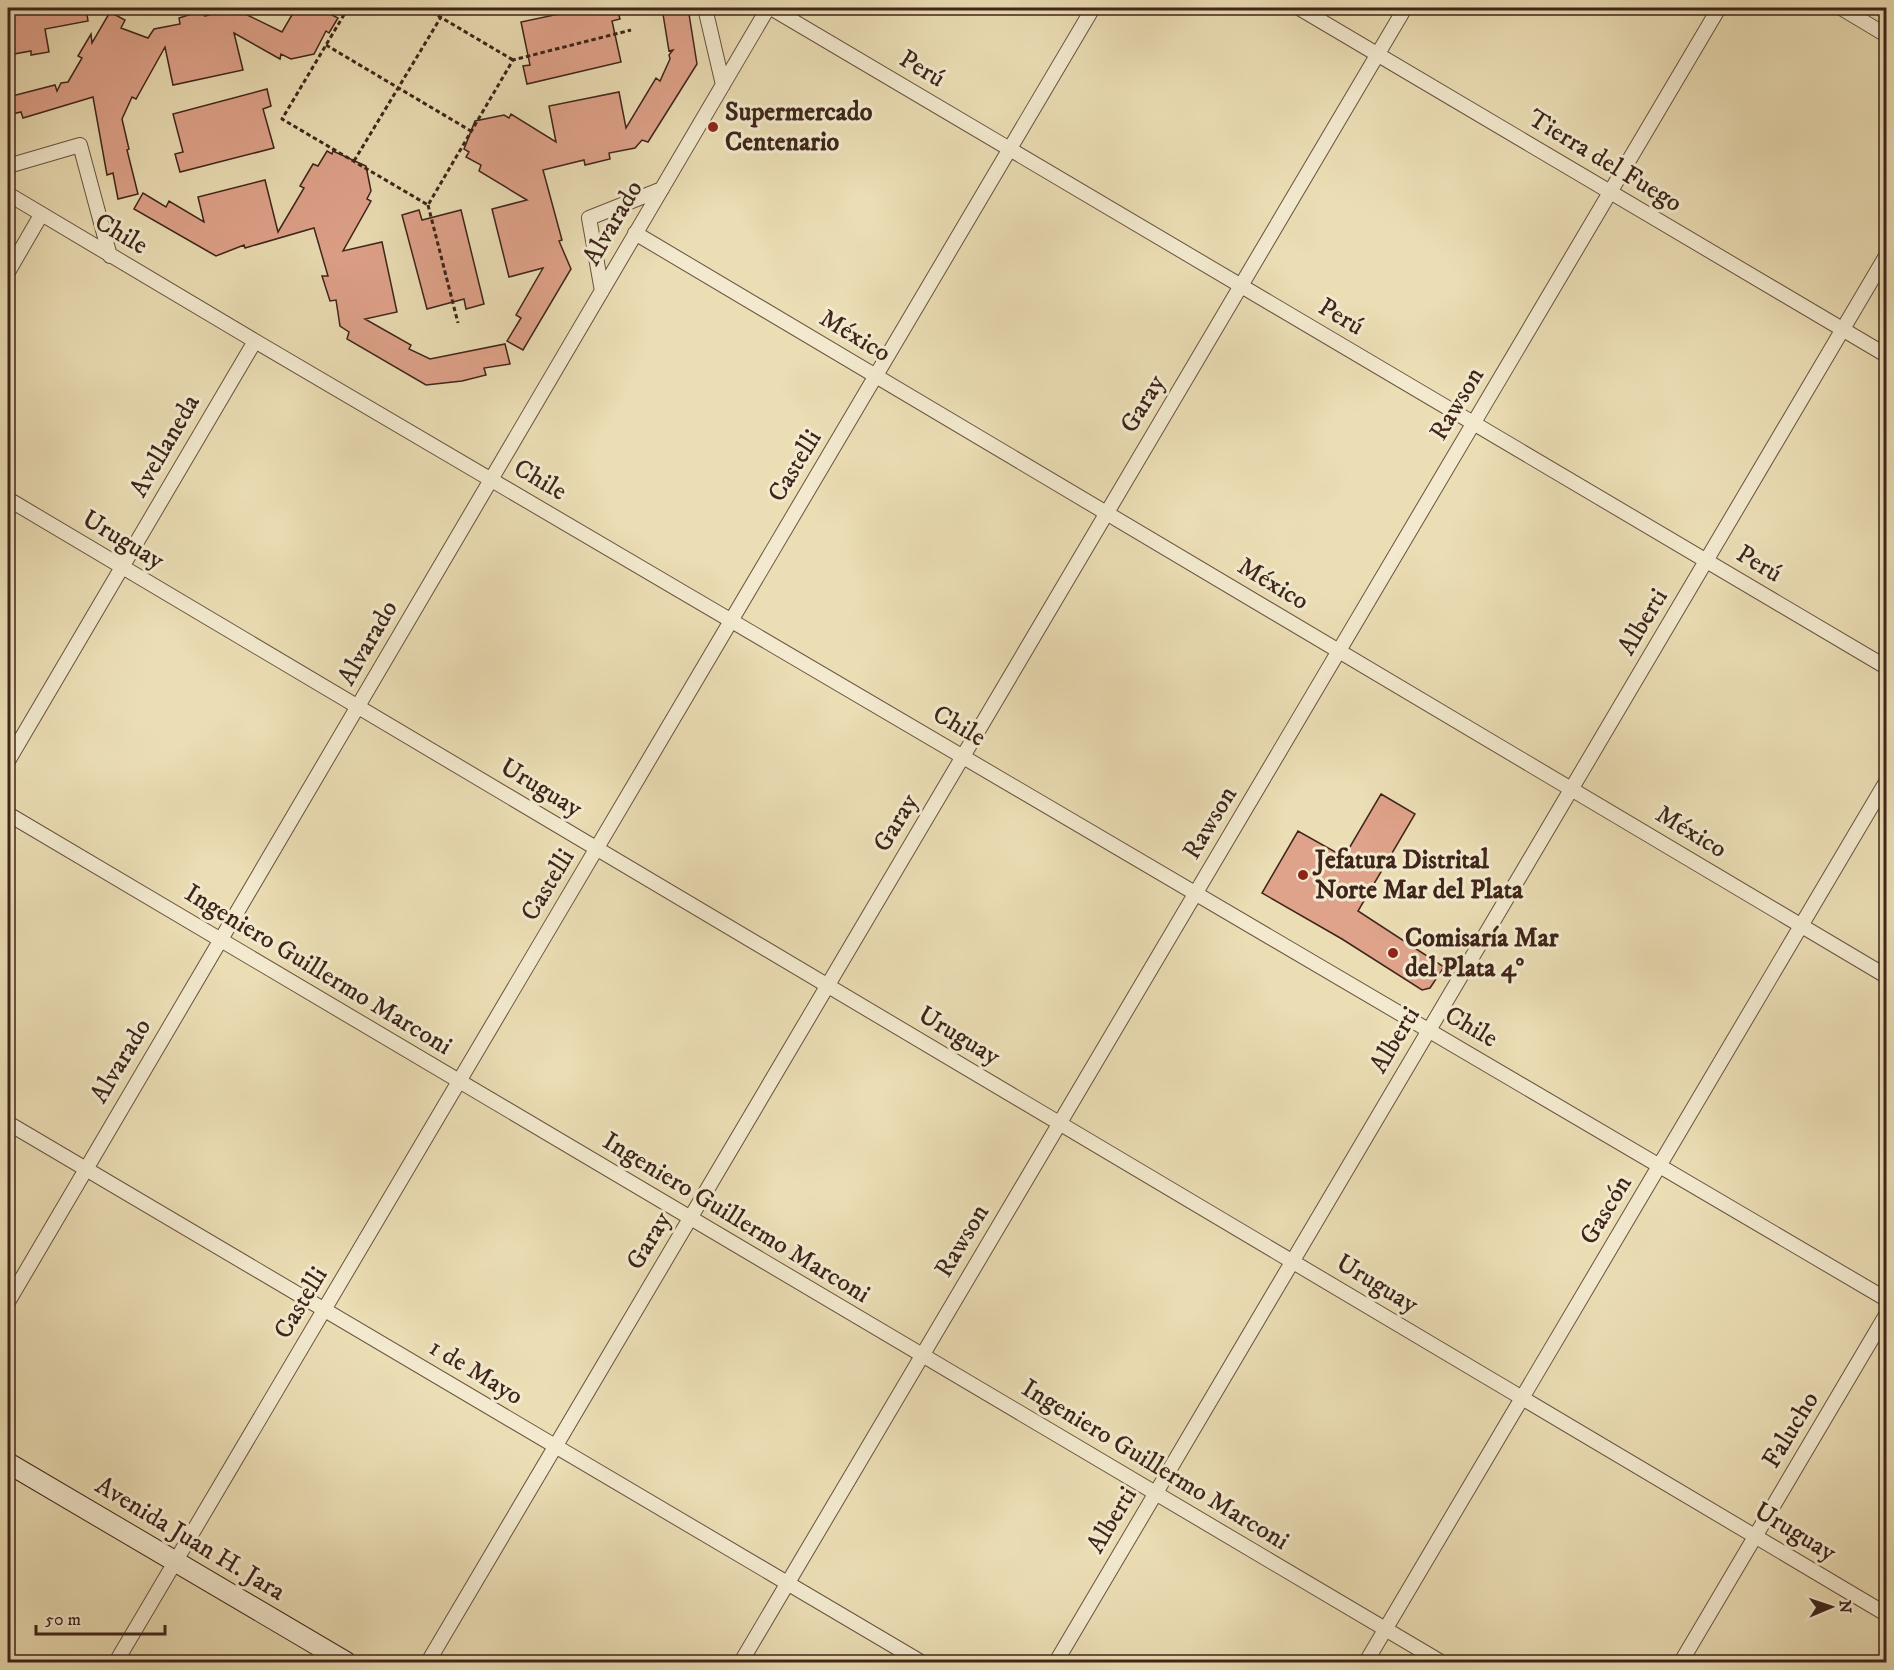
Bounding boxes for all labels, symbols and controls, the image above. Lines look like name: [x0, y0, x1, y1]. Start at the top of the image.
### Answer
street label: Perú: [893, 43, 951, 95]
place label: Supermercado Centenario: [725, 96, 873, 159]
street label: Tierra del Fuego: [1522, 102, 1688, 220]
marker: Supermercado Centenario: [706, 120, 720, 134]
street label: Alvarado: [575, 174, 651, 272]
street label: Chile: [88, 206, 154, 262]
street label: Perú: [1312, 291, 1370, 343]
street label: México: [813, 302, 897, 370]
street label: Rawson: [1422, 361, 1492, 447]
street label: Garay: [1113, 368, 1173, 439]
street label: Avellaneda: [122, 389, 208, 503]
street label: Castelli: [761, 424, 829, 508]
street label: Chile: [507, 452, 573, 508]
street label: Uruguay: [76, 503, 171, 578]
street label: Perú: [1730, 538, 1788, 590]
street label: México: [1231, 550, 1315, 618]
street label: Alberti: [1610, 583, 1676, 661]
street label: Alvarado: [330, 594, 406, 692]
street label: Chile: [926, 698, 992, 754]
street label: Uruguay: [494, 751, 589, 826]
street label: Rawson: [1175, 780, 1245, 866]
street label: Garay: [866, 787, 926, 858]
street label: México: [1649, 798, 1733, 866]
street label: Castelli: [514, 843, 582, 927]
place label: Jefatura Distrital Norte Mar del Plata: [1312, 844, 1524, 907]
marker: Jefatura Distrital Norte Mar del Plata: [1296, 868, 1310, 882]
street label: Ingeniero Guillermo Marconi: [178, 877, 458, 1063]
place label: Comisaría Mar del Plata 4°: [1405, 922, 1559, 985]
marker: Comisaría Mar del Plata 4°: [1386, 946, 1400, 960]
street label: Uruguay: [912, 999, 1007, 1074]
street label: Chile: [1438, 999, 1504, 1055]
street label: Alberti: [1362, 1001, 1428, 1079]
street label: Alvarado: [83, 1013, 159, 1109]
street label: Ingeniero Guillermo Marconi: [596, 1125, 876, 1311]
street label: Gascón: [1572, 1169, 1640, 1251]
street label: Rawson: [927, 1198, 997, 1284]
street label: Garay: [619, 1205, 679, 1276]
street label: Uruguay: [1330, 1247, 1425, 1322]
street label: Castelli: [267, 1261, 335, 1345]
street label: 1 de Mayo: [423, 1331, 529, 1413]
street label: Ingeniero Guillermo Marconi: [1015, 1372, 1295, 1558]
street label: Falucho: [1755, 1386, 1827, 1474]
street label: Avenida Juan H. Jara: [89, 1469, 291, 1609]
street label: Alberti: [1079, 1481, 1145, 1559]
street label: Uruguay: [1748, 1495, 1843, 1570]
north arrow: [1801, 1577, 1861, 1637]
scale bar: [36, 1598, 165, 1636]
text: N: [1835, 1600, 1855, 1613]
text: 50 m: [45, 1609, 81, 1631]

